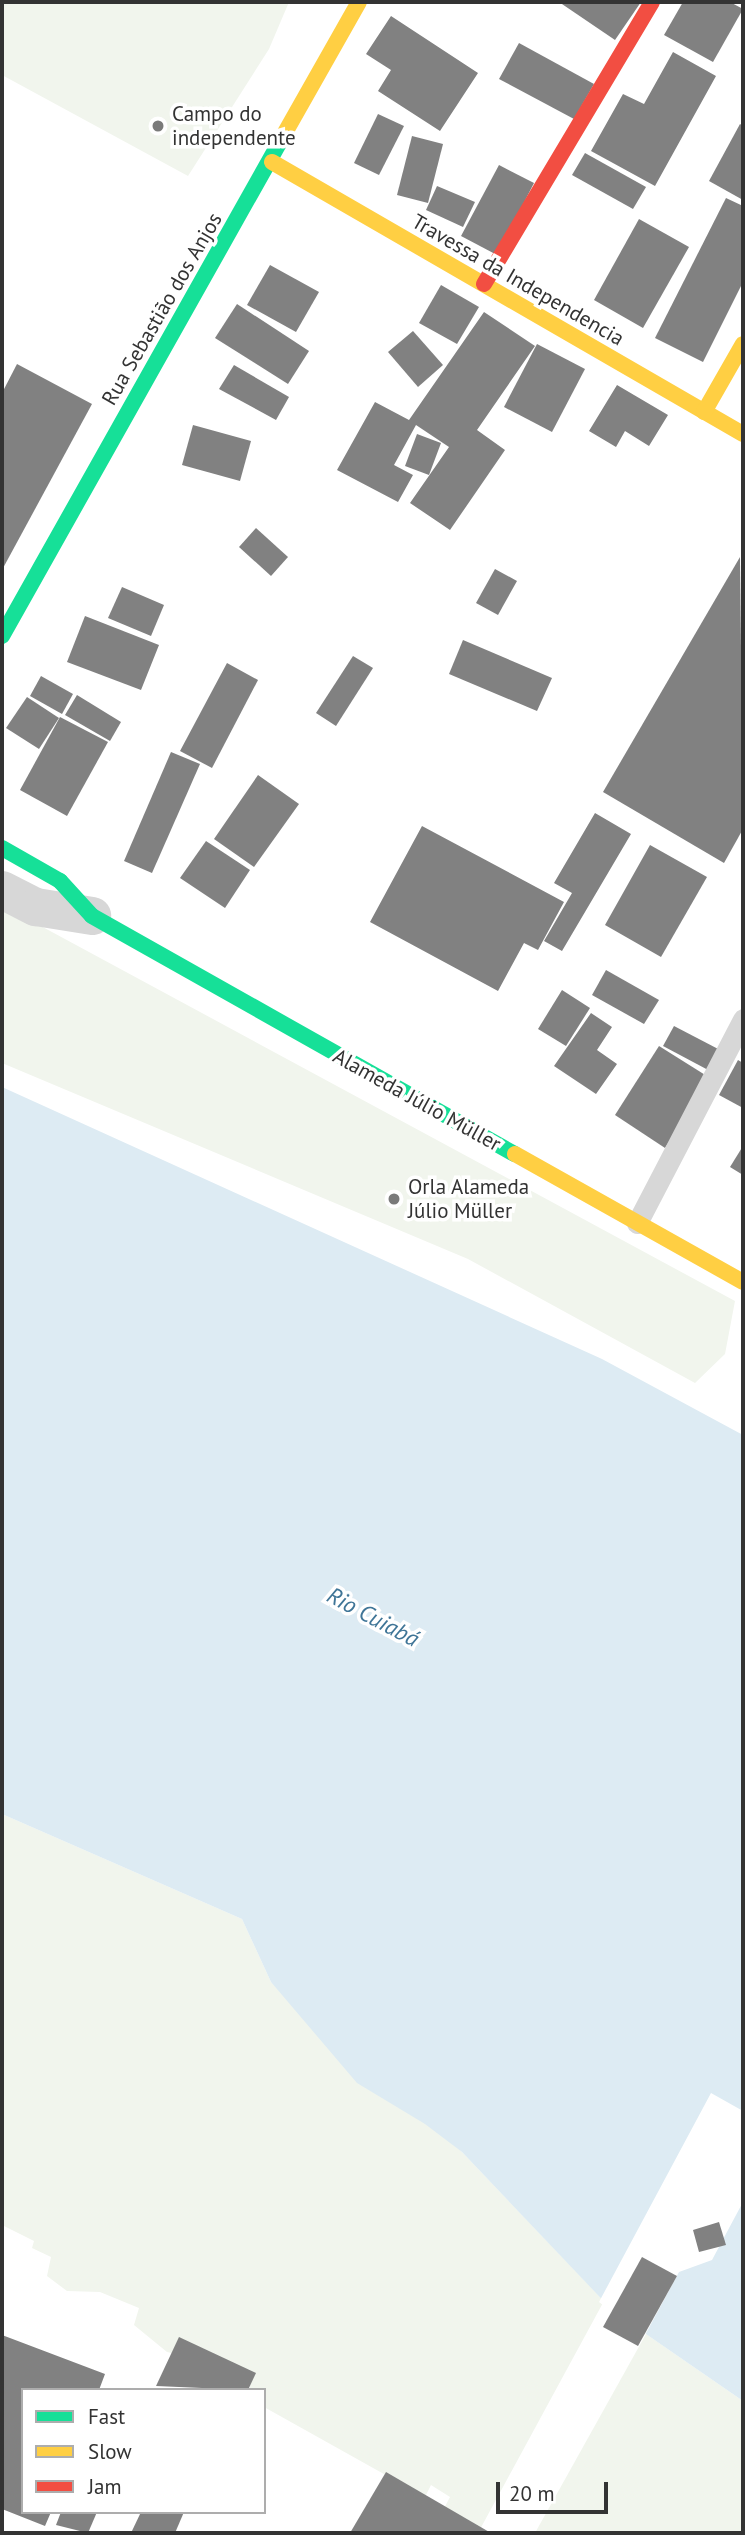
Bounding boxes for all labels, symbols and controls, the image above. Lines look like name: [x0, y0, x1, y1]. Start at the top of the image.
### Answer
place label: Campo do independente: [172, 101, 296, 151]
marker: Campo do independente: [150, 118, 166, 134]
street label: Rua Sebastião dos Anjos: [96, 208, 228, 410]
street label: Travessa da Independencia: [408, 209, 628, 351]
street label: Alameda Júlio Müller: [329, 1043, 505, 1157]
place label: Orla Alameda Júlio Müller: [408, 1174, 530, 1224]
marker: Orla Alameda Júlio Müller: [386, 1191, 402, 1207]
water label: Rio Cuiabá: [322, 1581, 424, 1653]
legend: [21, 2388, 266, 2514]
text: Fast: [88, 2403, 125, 2430]
text: Slow: [88, 2438, 132, 2465]
scale bar: [500, 2468, 612, 2512]
text: Jam: [88, 2473, 122, 2500]
text: 20 m: [509, 2480, 555, 2507]

